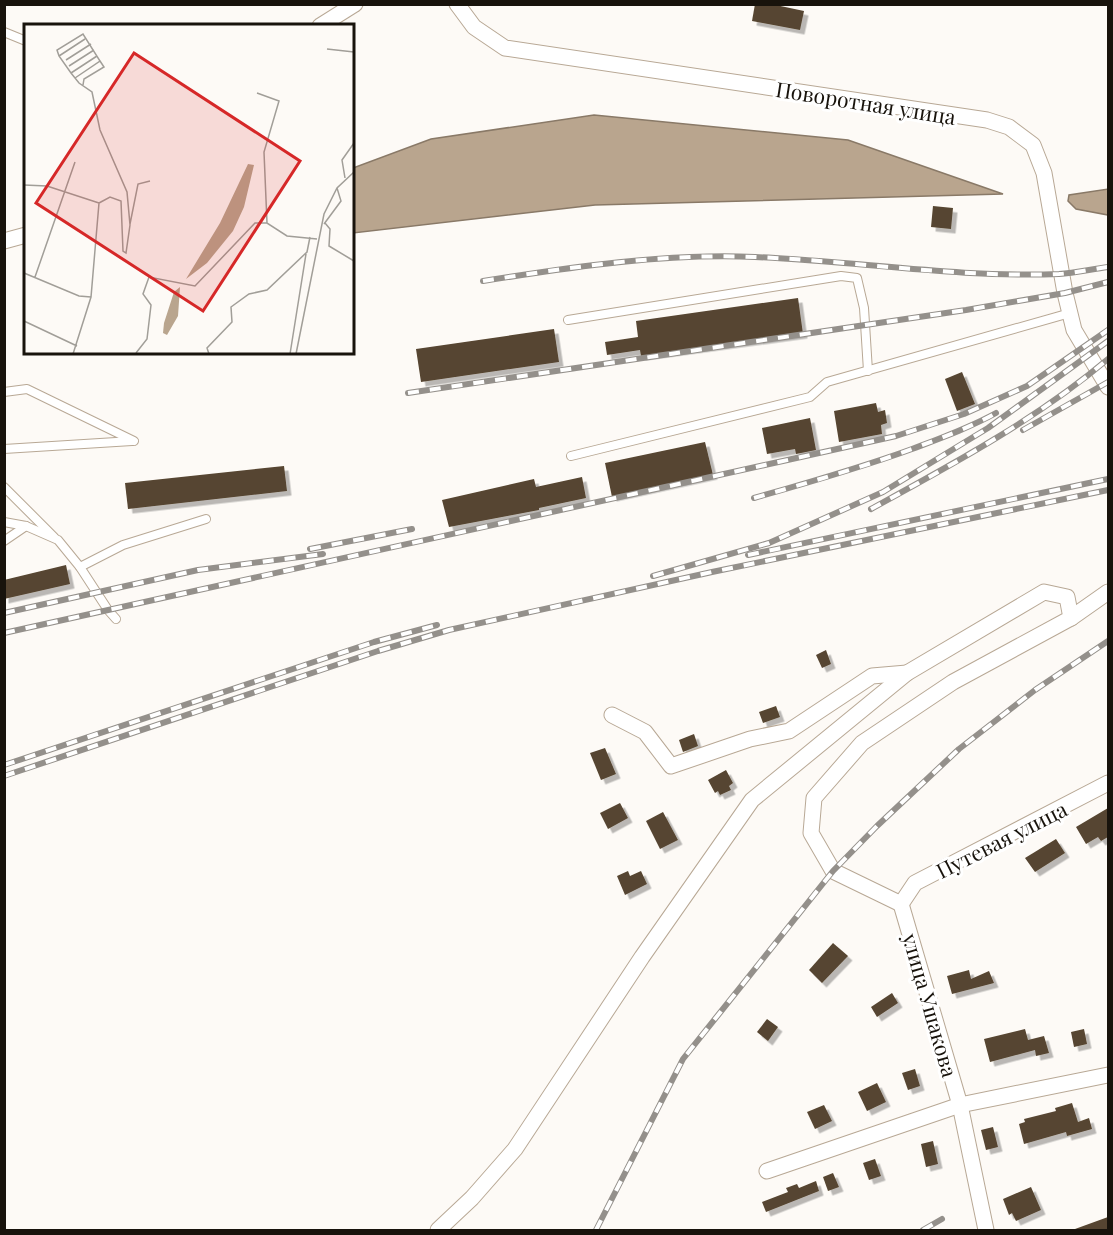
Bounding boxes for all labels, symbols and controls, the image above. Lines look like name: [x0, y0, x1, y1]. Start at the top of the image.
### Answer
inset map: [24, 24, 354, 354]
street label: Поворотная улица: [774, 74, 959, 130]
street label: Путевая улица: [931, 794, 1072, 884]
street label: улица Ушакова: [897, 929, 965, 1081]

